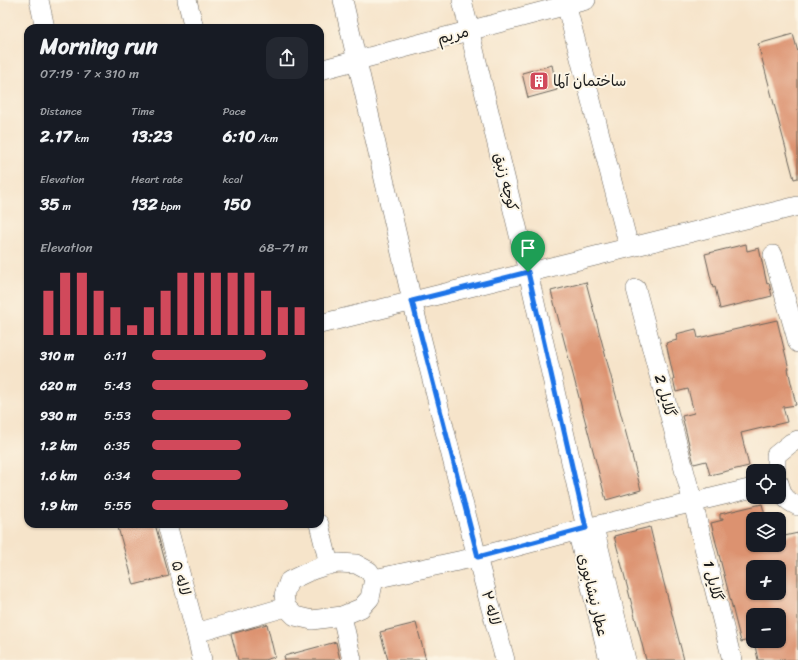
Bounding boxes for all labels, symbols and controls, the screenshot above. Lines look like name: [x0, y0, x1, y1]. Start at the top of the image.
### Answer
street label: مریم: [434, 18, 472, 52]
text: Morning run: [40, 27, 158, 66]
button: share: [266, 37, 308, 79]
text: 07:19 · 7 × 310 m: [40, 62, 139, 85]
place label: ساختمان آلما: [553, 68, 626, 94]
building icon: ساختمان آلما: [528, 70, 550, 92]
text: Distance: [40, 102, 82, 121]
text: Time: [131, 102, 155, 121]
text: Pace: [223, 102, 246, 121]
text: 2.17: [40, 121, 72, 151]
text: 13:23: [131, 121, 172, 151]
text: 6:10: [223, 121, 255, 151]
text: km: [72, 129, 89, 148]
text: /km: [255, 129, 278, 148]
street label: کوچه زنبق: [486, 150, 526, 214]
text: Elevation: [40, 170, 85, 189]
text: Heart rate: [131, 170, 183, 189]
text: kcal: [223, 170, 243, 189]
text: 35: [40, 189, 60, 219]
text: 132: [131, 189, 158, 219]
text: 150: [223, 189, 251, 219]
text: m: [60, 197, 71, 216]
text: bpm: [158, 197, 181, 216]
pin: [511, 231, 545, 272]
text: Elevation: [40, 236, 93, 259]
text: 68–71 m: [259, 236, 308, 259]
icon: arrive: [517, 237, 539, 259]
text: 310 m: [40, 344, 74, 367]
text: 6:11: [104, 344, 126, 367]
street label: گلایل 2: [647, 372, 683, 420]
text: 620 m: [40, 374, 76, 397]
text: 5:43: [104, 374, 131, 397]
text: 930 m: [40, 404, 77, 427]
text: 5:53: [104, 404, 131, 427]
text: 1.2 km: [40, 434, 77, 457]
text: 6:35: [104, 434, 130, 457]
text: 1.6 km: [40, 464, 77, 487]
text: 6:34: [104, 464, 131, 487]
map controls: [746, 464, 786, 648]
button: locate: [746, 464, 786, 504]
text: 1.9 km: [40, 494, 78, 517]
text: 5:55: [104, 494, 132, 517]
button: layers: [746, 512, 786, 552]
street label: عطار نیشابوری: [570, 551, 616, 639]
street label: لاله ۵: [164, 558, 198, 598]
street label: گلایل 1: [695, 558, 731, 604]
button: +: [746, 560, 786, 600]
street label: لاله ۲: [474, 588, 508, 628]
button: −: [746, 608, 786, 648]

